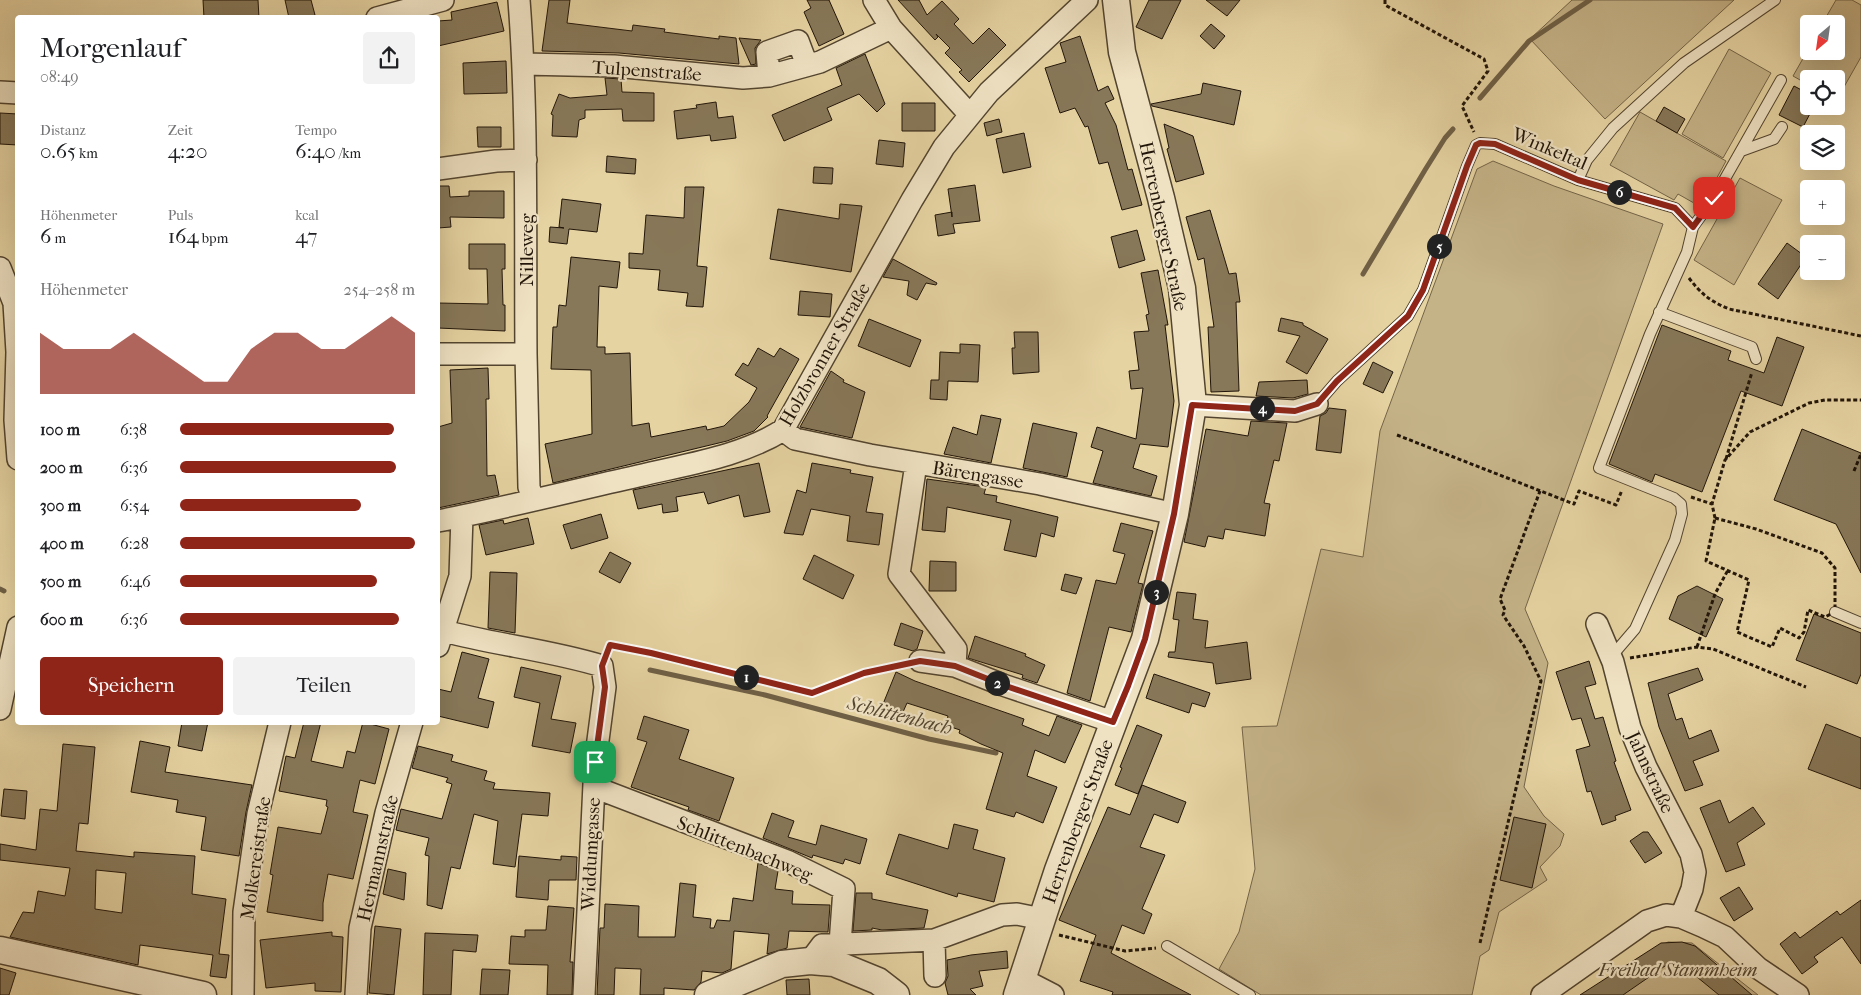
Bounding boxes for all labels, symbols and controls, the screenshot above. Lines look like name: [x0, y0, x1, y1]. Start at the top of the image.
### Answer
north arrow: [1800, 15, 1845, 60]
map controls: [1800, 15, 1845, 280]
text: Morgenlauf: [40, 31, 182, 64]
button: share: [363, 32, 415, 84]
street label: Tulpenstraße: [591, 56, 702, 86]
text: 08:49: [40, 67, 79, 86]
button: locate: [1800, 70, 1845, 115]
text: Distanz: [40, 122, 86, 139]
text: Zeit: [168, 122, 193, 139]
text: Tempo: [295, 122, 337, 139]
street label: Winkeltal: [1508, 123, 1591, 175]
button: layers: [1800, 125, 1845, 170]
text: 0.65: [40, 139, 76, 163]
text: 4:20: [168, 139, 208, 163]
text: 6:40: [295, 139, 336, 163]
street label: Herrenberger Straße: [1134, 139, 1192, 313]
text: km: [76, 145, 98, 162]
text: /km: [336, 145, 361, 162]
pin: [1693, 177, 1735, 219]
pin: 6: [1606, 180, 1632, 204]
button: +: [1800, 180, 1845, 225]
text: 6: [1616, 184, 1623, 201]
icon: check: [1700, 184, 1728, 212]
text: Höhenmeter: [40, 207, 117, 224]
text: Puls: [168, 207, 193, 224]
text: kcal: [295, 207, 319, 224]
street label: Nilleweg: [516, 213, 538, 286]
text: 6: [40, 224, 51, 248]
text: 164: [168, 224, 199, 248]
text: 47: [295, 224, 317, 248]
text: m: [51, 230, 66, 247]
text: bpm: [199, 230, 228, 247]
pin: 5: [1426, 234, 1452, 258]
button: −: [1800, 235, 1845, 280]
text: 5: [1436, 238, 1443, 255]
street label: Holzbronner Straße: [775, 279, 875, 430]
text: Höhenmeter: [40, 280, 128, 299]
text: 254–258 m: [344, 280, 415, 299]
pin: 4: [1250, 396, 1274, 420]
text: 4: [1258, 400, 1267, 417]
text: 100 m: [40, 420, 80, 439]
text: 6:38: [120, 420, 147, 439]
street label: Bärengasse: [931, 457, 1025, 493]
text: 200 m: [40, 458, 83, 477]
text: 6:36: [120, 458, 148, 477]
text: 300 m: [40, 496, 81, 515]
text: 6:54: [120, 496, 149, 515]
text: 400 m: [40, 534, 84, 553]
text: 6:28: [120, 534, 149, 553]
text: 500 m: [40, 572, 81, 591]
text: 6:46: [120, 572, 151, 591]
pin: 3: [1144, 580, 1168, 604]
text: 3: [1154, 584, 1159, 601]
text: 600 m: [40, 610, 83, 629]
text: 6:36: [120, 610, 148, 629]
button: Speichern: [40, 657, 223, 715]
button: Teilen: [233, 657, 415, 715]
pin: 1: [734, 664, 758, 690]
text: 1: [744, 669, 749, 686]
pin: 2: [984, 670, 1010, 696]
text: 2: [994, 675, 1001, 692]
water label: Schlittenbach: [844, 691, 955, 740]
street label: Jahnstraße: [1621, 726, 1679, 817]
street label: Herrenberger Straße: [1038, 736, 1118, 906]
pin: [574, 741, 616, 783]
icon: arrive: [581, 748, 609, 776]
street label: Hermannstraße: [353, 793, 403, 924]
street label: Molkereistraße: [236, 795, 276, 921]
street label: Widdumgasse: [577, 797, 605, 912]
street label: Schlittenbachweg: [674, 812, 816, 886]
park label: Freibad Stammheim: [1598, 959, 1757, 981]

